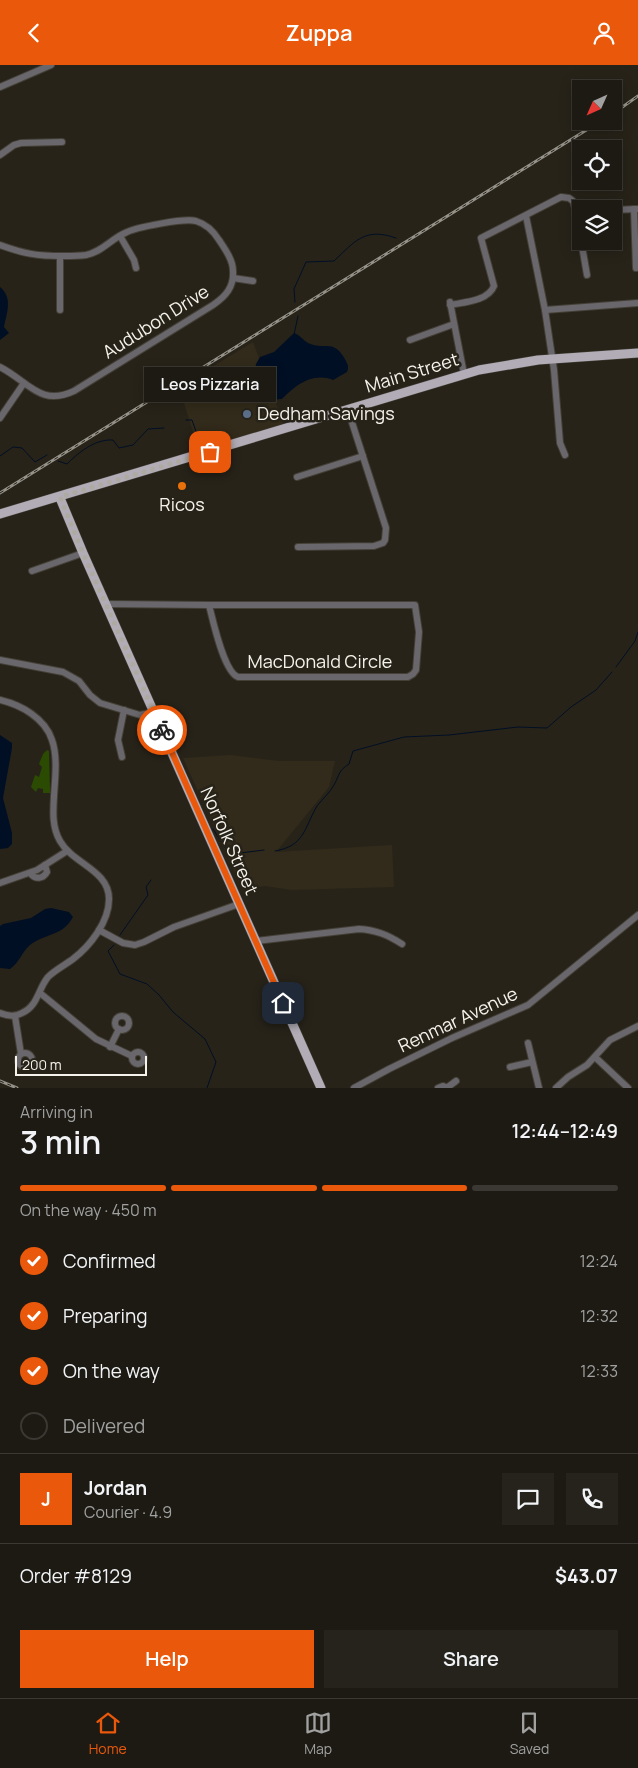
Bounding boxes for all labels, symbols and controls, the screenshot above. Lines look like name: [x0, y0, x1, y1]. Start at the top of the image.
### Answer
text: Zuppa: [285, 18, 353, 48]
icon: back: [20, 19, 48, 47]
icon: person: [590, 19, 618, 47]
north arrow: [572, 80, 622, 130]
map controls: [572, 80, 622, 250]
button: locate: [572, 140, 622, 190]
button: layers: [572, 200, 622, 250]
street label: Audubon Drive: [98, 279, 213, 363]
street label: Main Street: [362, 346, 461, 398]
callout: Leos Pizzaria: [144, 367, 276, 402]
text: Leos Pizzaria: [161, 373, 259, 395]
place label: Dedham Savings: [257, 401, 395, 425]
marker: Dedham Savings: [241, 408, 253, 420]
pin: [189, 431, 231, 473]
icon: bag: [196, 438, 224, 466]
marker: Ricos: [176, 480, 188, 492]
place label: Ricos: [159, 492, 205, 516]
street label: MacDonald Circle: [248, 649, 392, 673]
courier: [137, 705, 187, 755]
icon: bike: [148, 716, 176, 744]
street label: Norfolk Street: [195, 783, 264, 898]
street label: Renmar Avenue: [394, 981, 521, 1057]
pin: [262, 982, 304, 1024]
icon: home: [269, 989, 297, 1017]
scale bar: [15, 1053, 148, 1076]
text: 200 m: [22, 1055, 62, 1074]
text: Arriving in: [20, 1101, 93, 1123]
text: 12:44–12:49: [511, 1118, 618, 1144]
text: 3 min: [20, 1120, 101, 1164]
text: On the way · 450 m: [20, 1199, 157, 1221]
icon: check: [20, 1247, 48, 1275]
text: Confirmed: [63, 1248, 156, 1274]
text: 12:24: [580, 1250, 618, 1272]
icon: check: [20, 1302, 48, 1330]
text: Preparing: [63, 1303, 148, 1329]
text: 12:32: [580, 1305, 618, 1327]
icon: check: [20, 1357, 48, 1385]
text: On the way: [63, 1358, 160, 1384]
text: 12:33: [580, 1360, 618, 1382]
text: Delivered: [63, 1413, 145, 1439]
button: chat: [502, 1473, 554, 1525]
button: phone: [566, 1473, 618, 1525]
text: Jordan: [84, 1475, 147, 1501]
text: J: [41, 1486, 51, 1512]
text: Courier · 4.9: [84, 1501, 172, 1523]
text: Order #8129: [20, 1563, 132, 1589]
text: $43.07: [555, 1563, 618, 1589]
button: Help: [20, 1630, 314, 1688]
button: Share: [324, 1630, 618, 1688]
tab: Home: [89, 1709, 127, 1758]
tab: Map: [304, 1709, 332, 1758]
tab: Saved: [510, 1709, 549, 1758]

